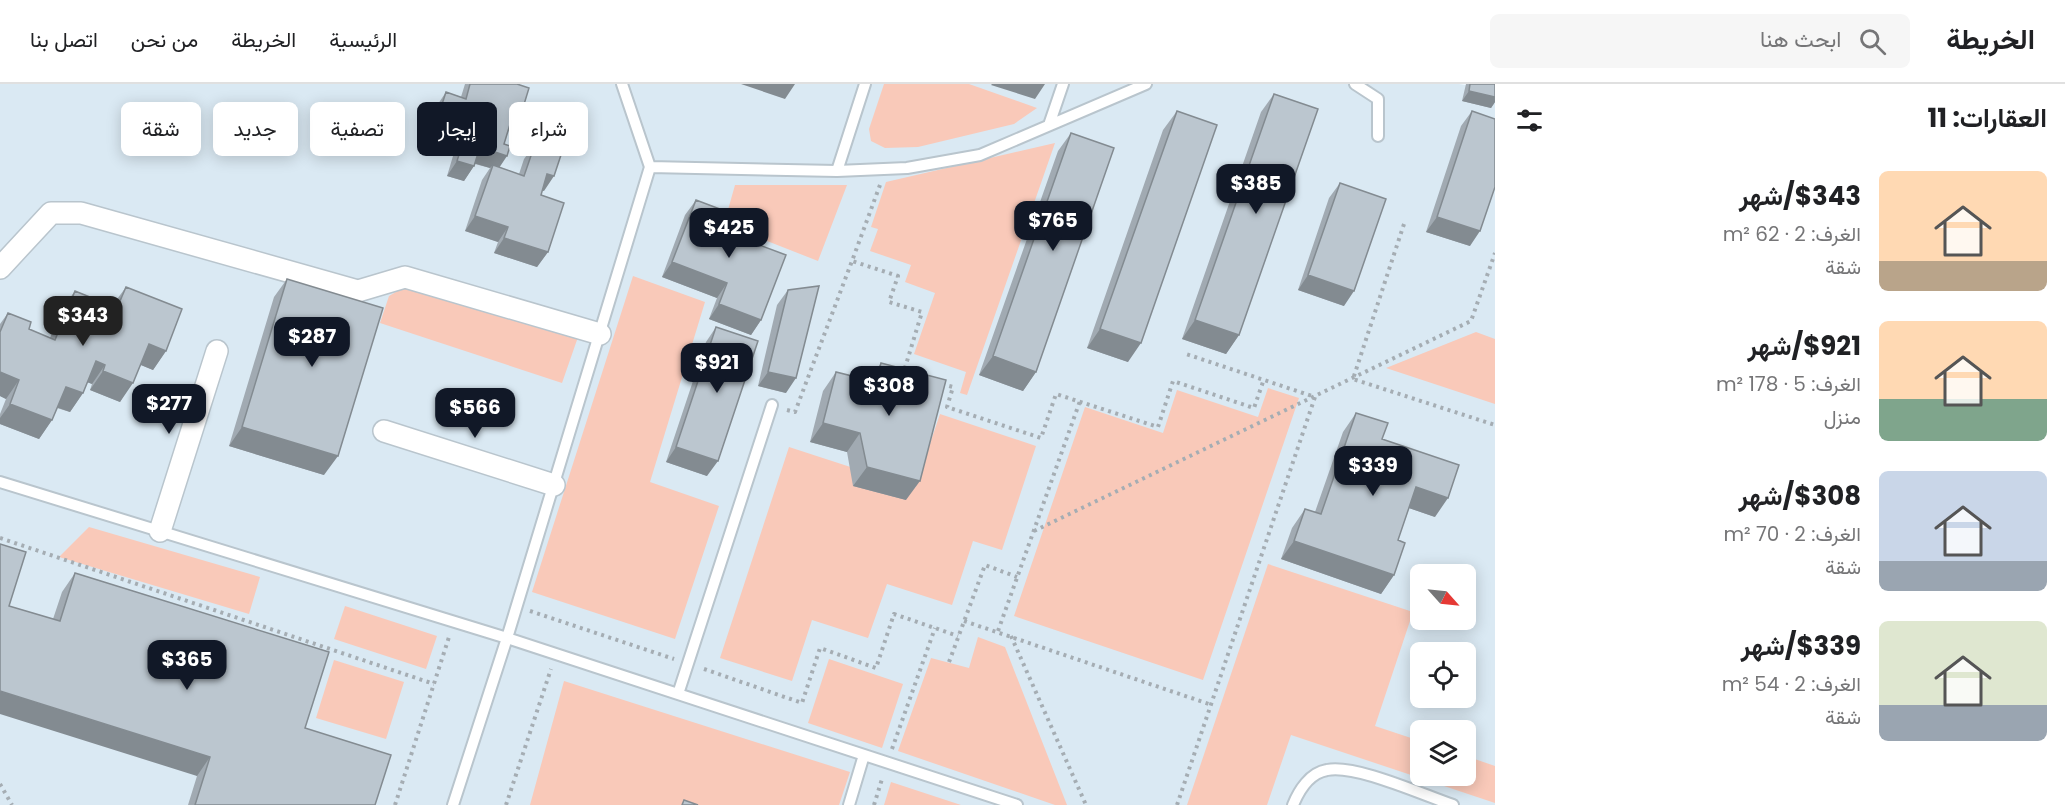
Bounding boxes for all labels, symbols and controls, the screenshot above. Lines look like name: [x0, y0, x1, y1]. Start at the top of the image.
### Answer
search box: [1490, 14, 1910, 68]
text: الخريطة: [1946, 20, 2035, 59]
text: ابحث هنا: [1760, 24, 1841, 55]
text: اتصل بنا: [30, 25, 98, 54]
text: من نحن: [131, 25, 198, 54]
text: الخريطة: [231, 25, 296, 54]
text: الرئيسية: [329, 25, 397, 54]
icon: search: [1856, 25, 1889, 58]
text: العقارات: 11: [1927, 100, 2047, 136]
chip: شقة: [121, 102, 201, 156]
chip: جديد: [213, 102, 298, 156]
chip: تصفية: [310, 102, 405, 156]
chip: إيجار: [417, 102, 497, 156]
chip: شراء: [509, 102, 588, 156]
icon: filters: [1513, 104, 1546, 137]
pin: $385: [1220, 164, 1292, 215]
text: $385: [1230, 169, 1282, 197]
text: $343/شهر: [1739, 178, 1861, 214]
icon: home: [1927, 195, 1999, 267]
pin: $765: [1017, 201, 1089, 252]
text: $765: [1028, 206, 1078, 234]
pin: $425: [693, 208, 765, 259]
text: $425: [703, 213, 755, 241]
text: الغرف: 2 · 62 m²: [1723, 220, 1861, 248]
text: شقة: [1825, 253, 1861, 281]
pin: $343: [47, 296, 119, 347]
text: $343: [58, 301, 108, 329]
pin: $287: [276, 317, 348, 368]
text: $287: [288, 322, 336, 350]
text: $921/شهر: [1747, 328, 1861, 364]
pin: $921: [681, 343, 753, 394]
icon: home: [1927, 345, 1999, 417]
text: $921: [695, 348, 739, 376]
pin: $308: [853, 366, 925, 417]
text: الغرف: 5 · 178 m²: [1716, 370, 1861, 398]
text: $308: [863, 371, 915, 399]
pin: $277: [133, 384, 205, 435]
pin: $566: [439, 388, 511, 439]
text: $277: [146, 389, 192, 417]
text: $566: [449, 393, 501, 421]
text: منزل: [1824, 403, 1861, 431]
pin: $339: [1337, 446, 1409, 497]
text: $339: [1348, 451, 1398, 479]
text: $308/شهر: [1739, 478, 1861, 514]
icon: home: [1927, 495, 1999, 567]
text: الغرف: 2 · 70 m²: [1723, 520, 1861, 548]
text: شقة: [1825, 553, 1861, 581]
north arrow: [1410, 564, 1476, 630]
map controls: [1410, 564, 1476, 786]
text: $339/شهر: [1741, 628, 1861, 664]
pin: $365: [151, 640, 223, 691]
button: locate: [1410, 642, 1476, 708]
text: $365: [162, 645, 213, 673]
icon: home: [1927, 645, 1999, 717]
text: الغرف: 2 · 54 m²: [1722, 670, 1861, 698]
text: شقة: [1825, 703, 1861, 731]
button: layers: [1410, 720, 1476, 786]

